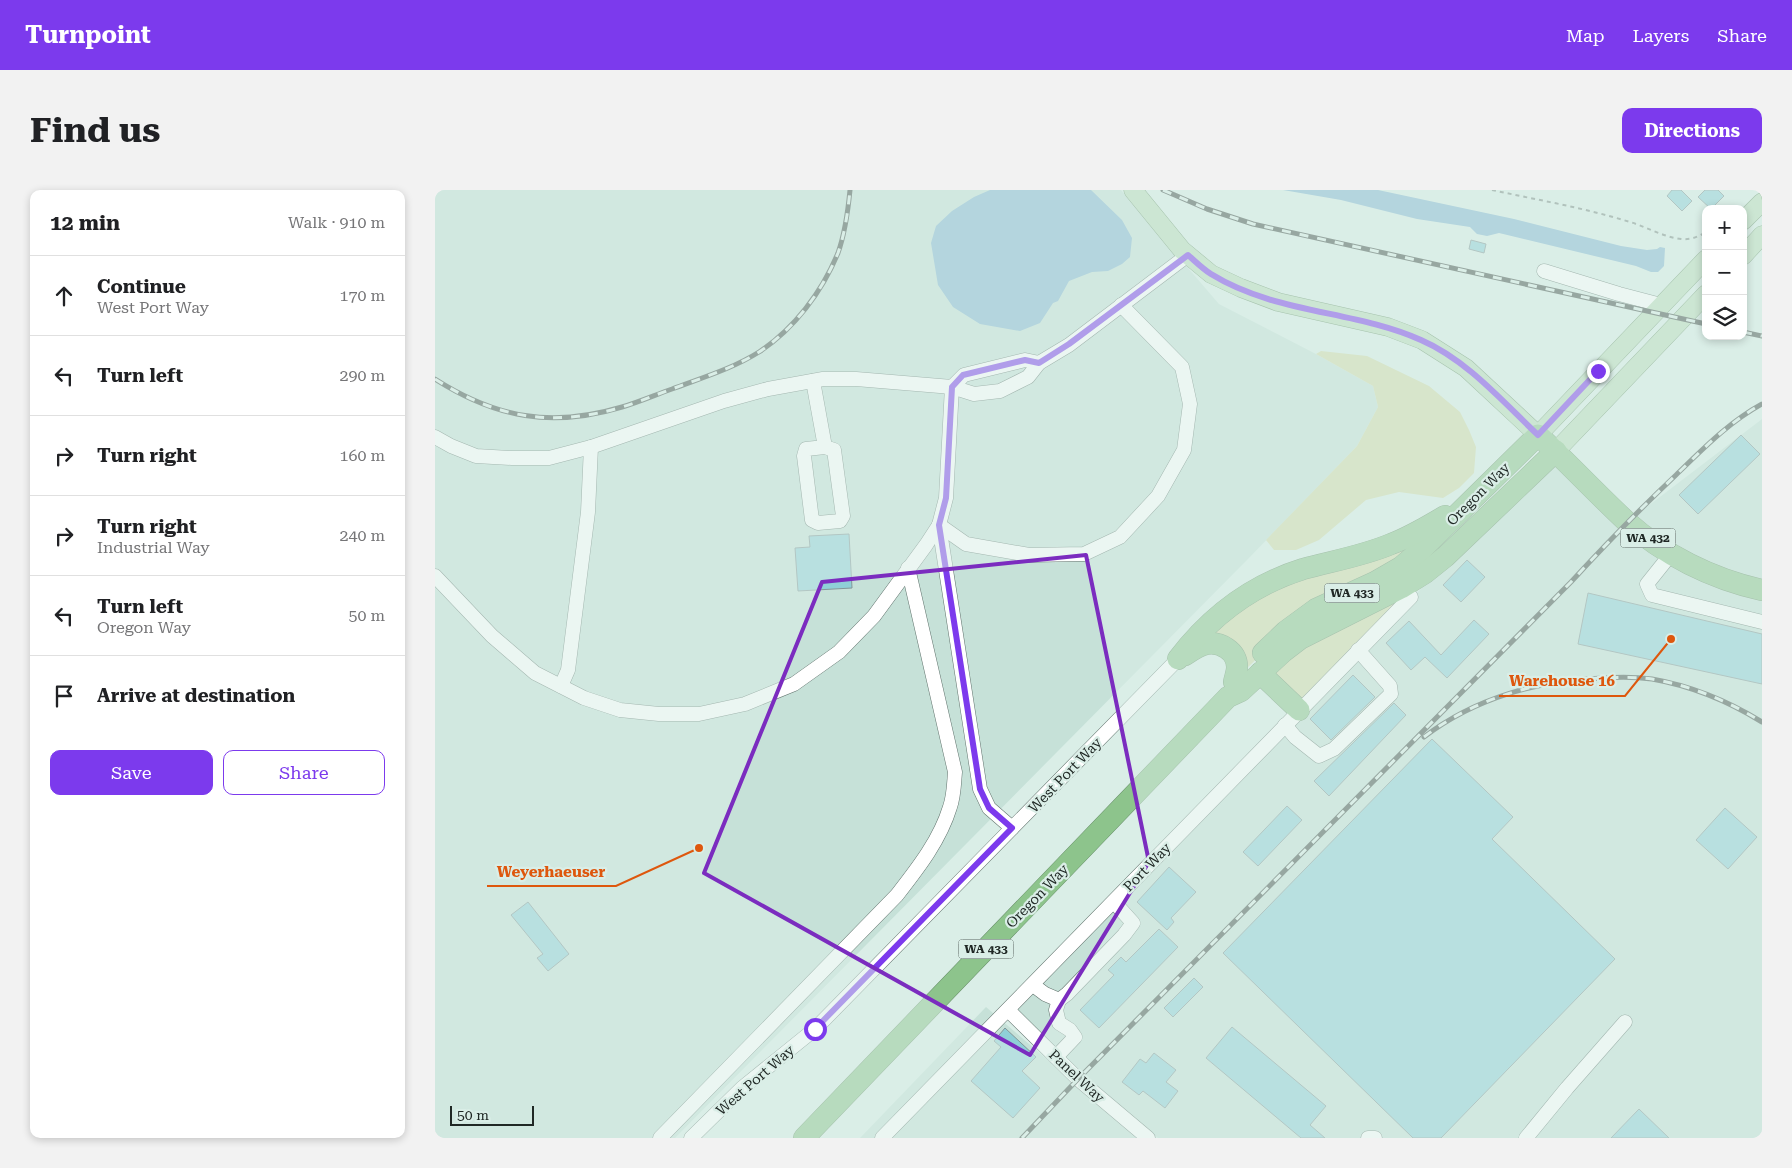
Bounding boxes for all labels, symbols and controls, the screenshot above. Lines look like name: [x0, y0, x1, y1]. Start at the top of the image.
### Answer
text: Turnpoint: [25, 21, 151, 49]
text: Map: [1566, 25, 1605, 46]
text: Layers: [1633, 25, 1689, 46]
text: Share: [1717, 25, 1767, 46]
button: Directions: [1622, 108, 1762, 153]
text: Find us: [30, 110, 160, 151]
map controls: [1702, 205, 1747, 340]
button: +: [1702, 205, 1747, 250]
text: 12 min: [50, 211, 120, 235]
text: Walk · 910 m: [288, 213, 385, 232]
button: −: [1702, 250, 1747, 295]
text: Continue: [97, 275, 186, 298]
icon: ahead: [50, 282, 78, 310]
text: 170 m: [339, 286, 385, 305]
button: layers: [1702, 295, 1747, 340]
text: West Port Way: [97, 298, 209, 317]
route end: [1587, 360, 1610, 383]
icon: left: [50, 362, 78, 390]
text: Turn left: [97, 364, 183, 387]
text: 290 m: [339, 366, 385, 385]
icon: right: [50, 442, 78, 470]
text: Turn right: [97, 444, 197, 467]
text: 160 m: [339, 446, 385, 465]
street label: Oregon Way: [1443, 459, 1513, 529]
text: Turn right: [97, 515, 197, 538]
icon: right: [50, 522, 78, 550]
text: 240 m: [339, 526, 385, 545]
road number: WA 432: [1621, 528, 1675, 548]
text: Industrial Way: [97, 538, 210, 557]
road number: WA 433: [1325, 583, 1379, 602]
text: Turn left: [97, 595, 183, 618]
icon: left: [50, 602, 78, 630]
text: 50 m: [348, 606, 385, 625]
text: Oregon Way: [97, 618, 191, 637]
callout: Warehouse 16: [1499, 666, 1625, 696]
text: Warehouse 16: [1509, 672, 1615, 690]
icon: arrive: [50, 682, 78, 710]
text: Arrive at destination: [97, 684, 295, 707]
street label: West Port Way: [1025, 734, 1105, 816]
button: Save: [50, 750, 213, 795]
button: Share: [223, 750, 385, 795]
street label: Port Way: [1120, 839, 1174, 895]
callout: Weyerhaeuser: [487, 856, 616, 886]
street label: Oregon Way: [1003, 860, 1072, 931]
text: Weyerhaeuser: [497, 863, 605, 881]
road number: WA 433: [959, 940, 1013, 959]
route start: [804, 1018, 827, 1041]
street label: West Port Way: [713, 1041, 798, 1118]
street label: Panel Way: [1046, 1046, 1109, 1106]
scale bar: [450, 1103, 534, 1126]
text: 50 m: [457, 1107, 489, 1123]

